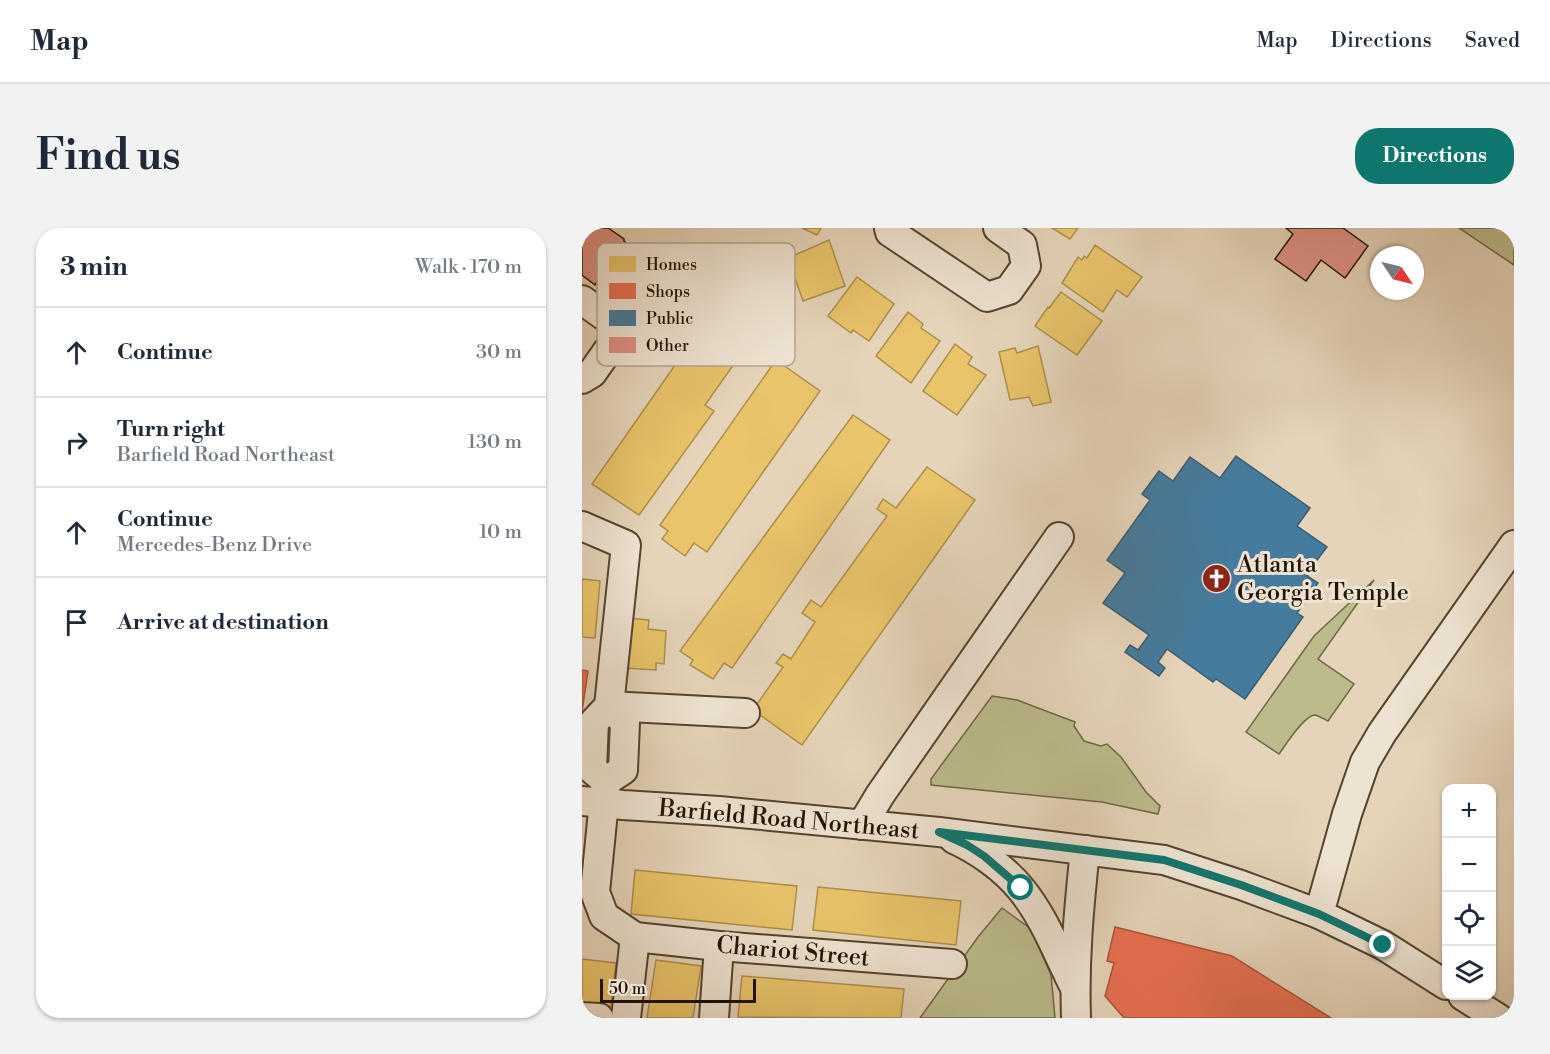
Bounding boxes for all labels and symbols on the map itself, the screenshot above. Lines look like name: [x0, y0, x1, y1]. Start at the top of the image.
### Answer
legend: [597, 243, 795, 366]
north arrow: [1370, 246, 1424, 300]
text: Homes: [646, 255, 697, 275]
text: Shops: [646, 282, 690, 302]
text: Public: [646, 309, 693, 329]
text: Other: [646, 336, 689, 356]
place label: Atlanta Georgia Temple: [1236, 550, 1409, 608]
church icon: Atlanta Georgia Temple: [1200, 562, 1232, 594]
street label: Barfield Road Northeast: [656, 794, 921, 846]
route start: [1007, 874, 1033, 900]
street label: Chariot Street: [715, 930, 871, 974]
route end: [1369, 931, 1395, 957]
scale bar: [600, 976, 756, 1004]

